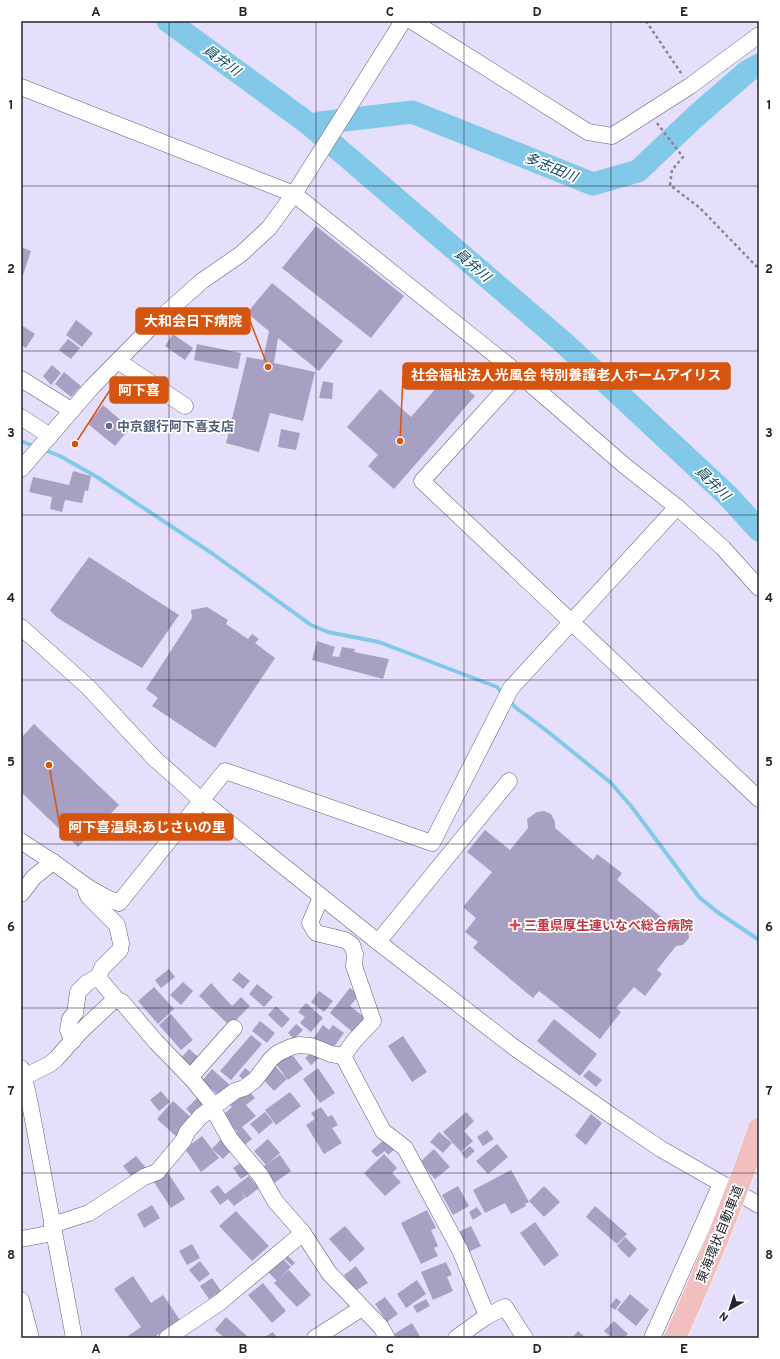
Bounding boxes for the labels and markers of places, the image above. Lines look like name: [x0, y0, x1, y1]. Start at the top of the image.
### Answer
callout: 大和会日下病院: [136, 308, 250, 334]
callout: 社会福祉法人光風会 特別養護老人ホームアイリス: [403, 363, 730, 389]
callout: 阿下喜: [110, 377, 168, 403]
place label: 中京銀行阿下喜支店: [117, 419, 234, 436]
marker: 中京銀行阿下喜支店: [104, 421, 114, 431]
callout: 阿下喜温泉;あじさいの里: [60, 814, 233, 840]
place label: 三重県厚生連いなべ総合病院: [524, 918, 693, 935]
marker: 三重県厚生連いなべ総合病院: [509, 919, 521, 931]

